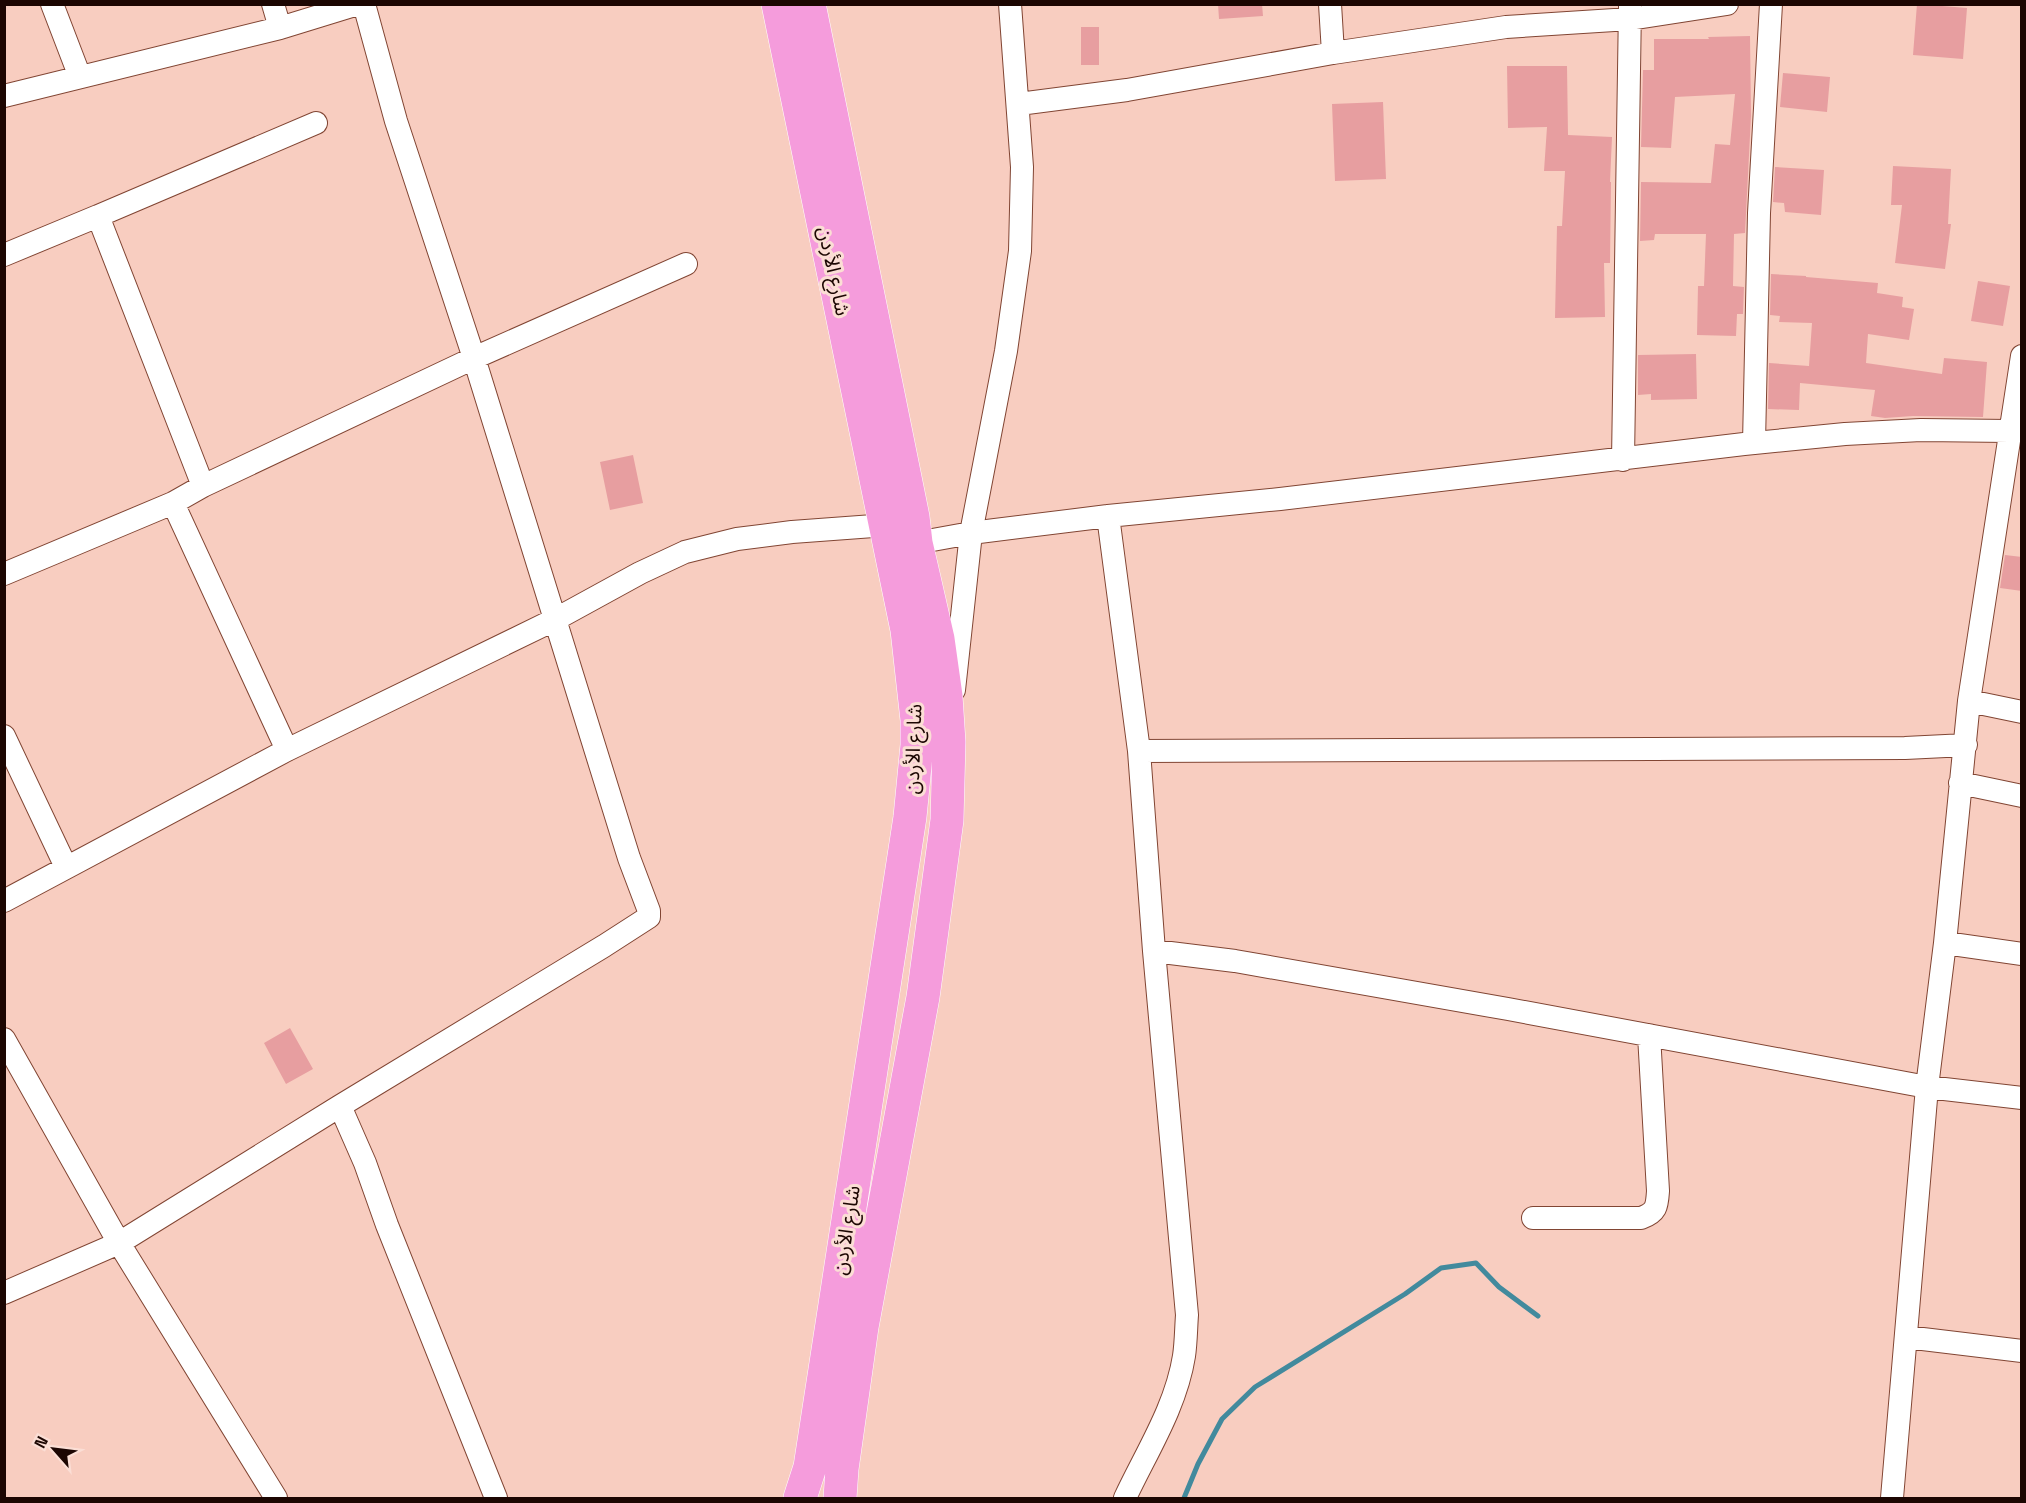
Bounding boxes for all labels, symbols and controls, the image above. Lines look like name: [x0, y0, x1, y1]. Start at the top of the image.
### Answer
street label: شارع الأردن: [810, 224, 856, 318]
street label: شارع الأردن: [898, 703, 930, 795]
street label: شارع الأردن: [826, 1183, 868, 1277]
north arrow: [24, 1419, 84, 1479]
text: N: [29, 1433, 53, 1452]

